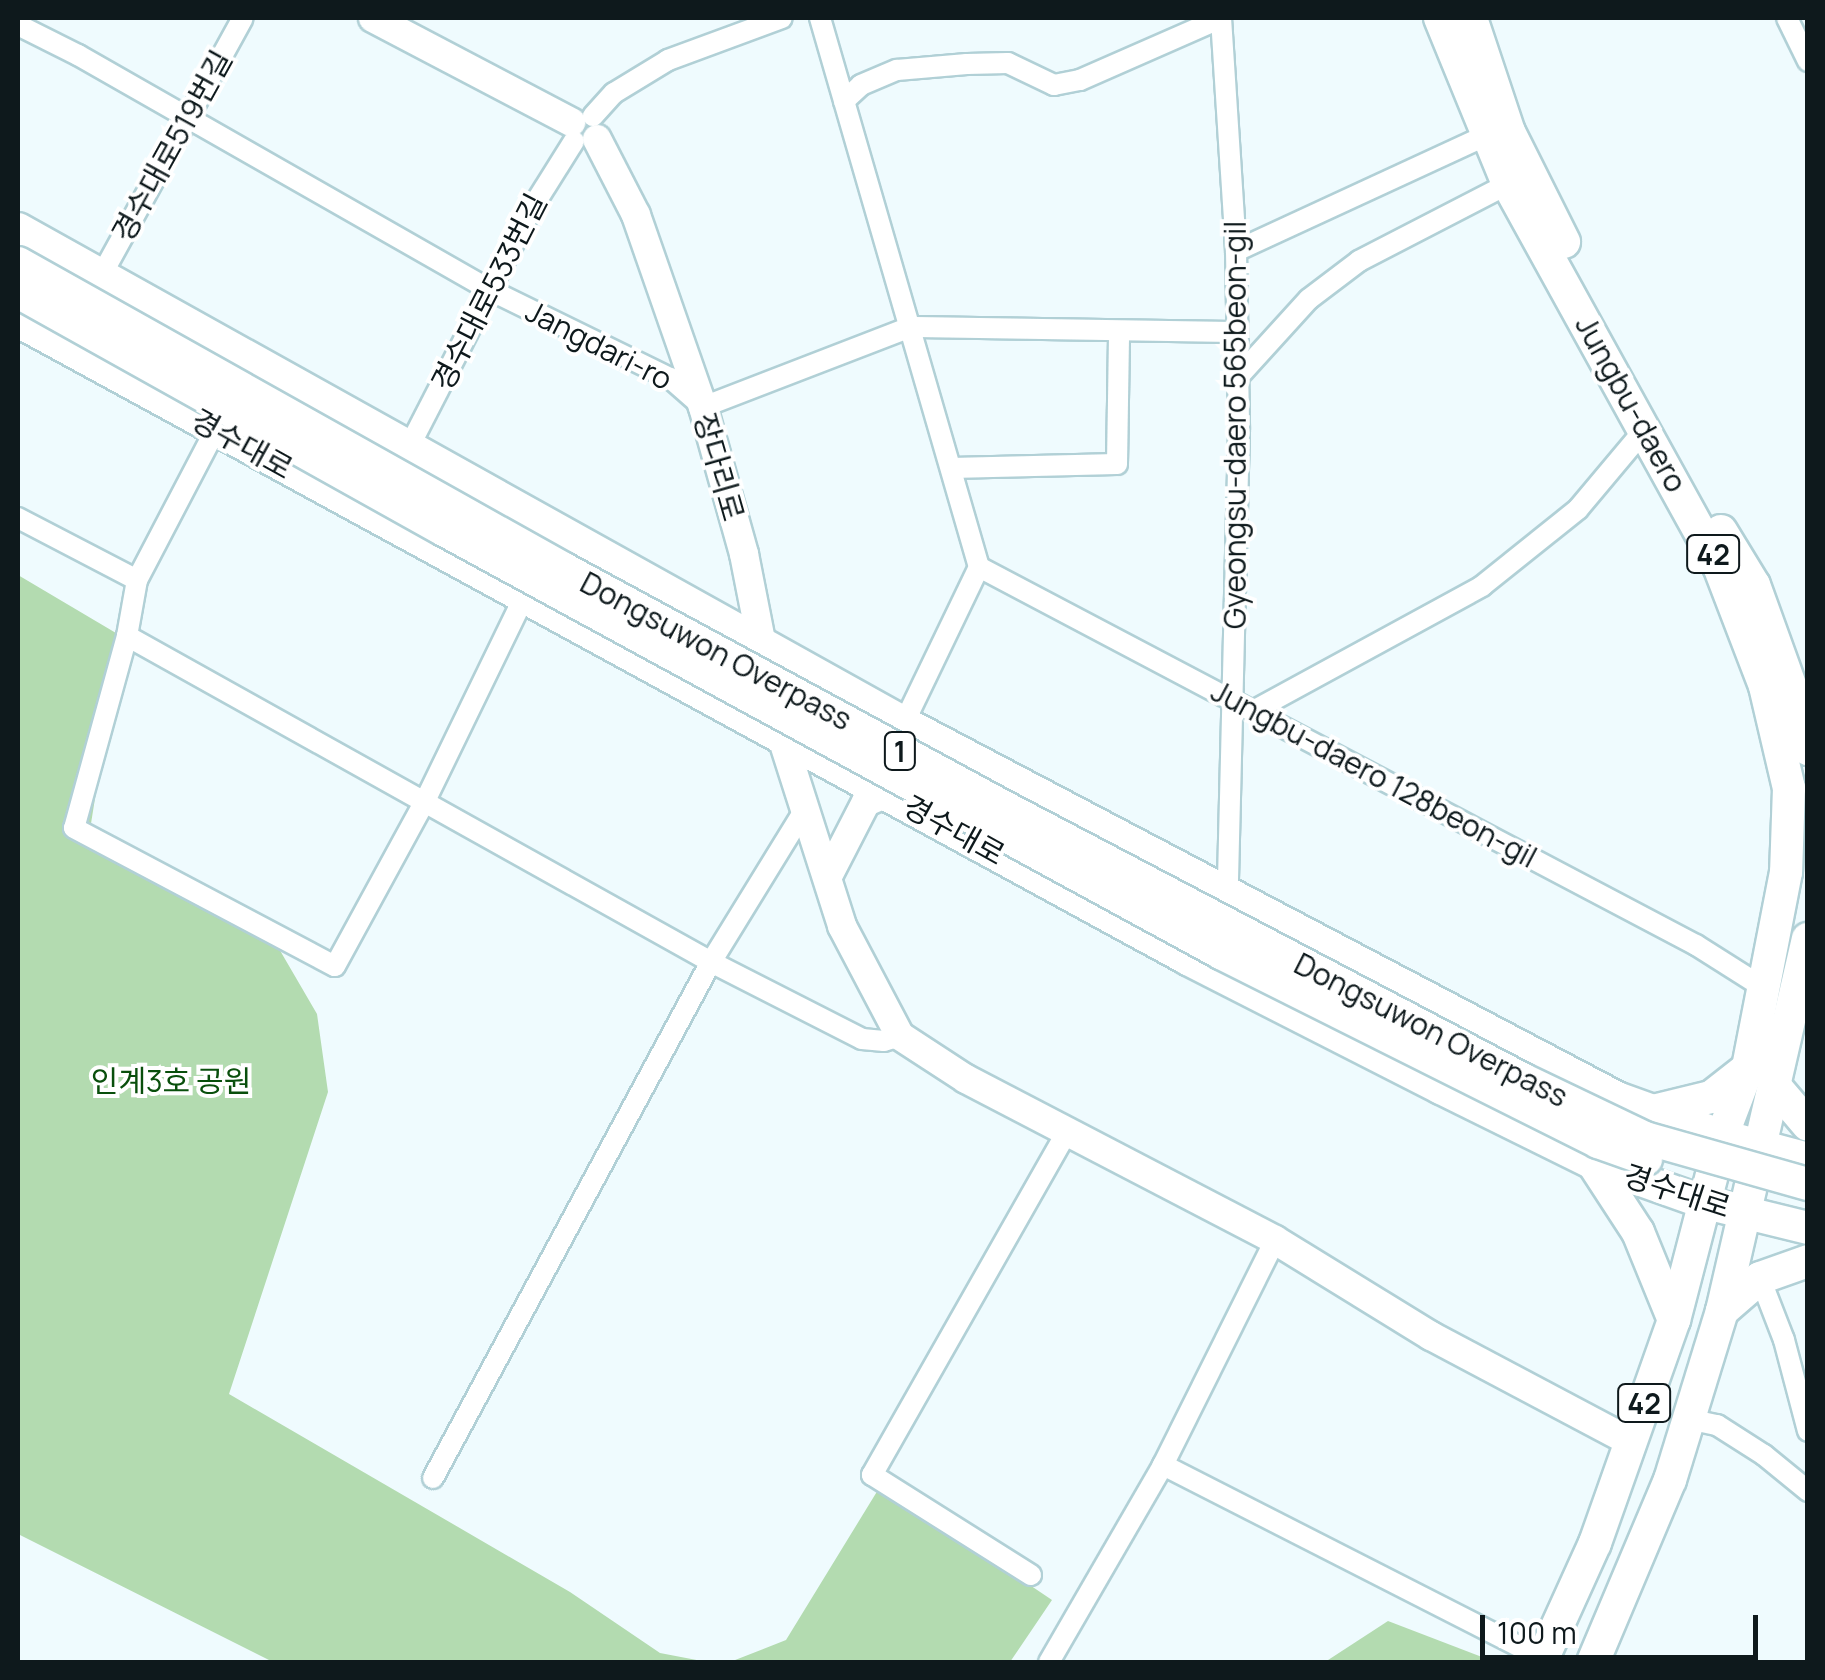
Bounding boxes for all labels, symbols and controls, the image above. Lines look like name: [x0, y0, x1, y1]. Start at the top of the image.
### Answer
street label: 경수대로519번길: [105, 44, 239, 248]
street label: 경수대로533번길: [424, 188, 554, 396]
street label: Gyeongsu-daero 565beon-gil: [1217, 221, 1253, 629]
street label: Jangdari-ro: [520, 293, 678, 397]
street label: Jungbu-daero: [1568, 310, 1694, 498]
street label: 경수대로: [185, 401, 299, 487]
street label: 장다리로: [686, 409, 752, 525]
road number: 42: [1686, 531, 1740, 577]
street label: Dongsuwon Overpass: [574, 564, 858, 738]
street label: Jungbu-daero 128beon-gil: [1205, 673, 1543, 875]
road number: 1: [882, 728, 918, 774]
street label: 경수대로: [897, 787, 1011, 873]
street label: Dongsuwon Overpass: [1288, 945, 1574, 1115]
park label: 인계3호 공원: [91, 1063, 251, 1099]
street label: 경수대로: [1619, 1157, 1735, 1225]
road number: 42: [1616, 1380, 1672, 1426]
scale bar: [1485, 1595, 1762, 1657]
text: 100 m: [1497, 1612, 1577, 1653]

